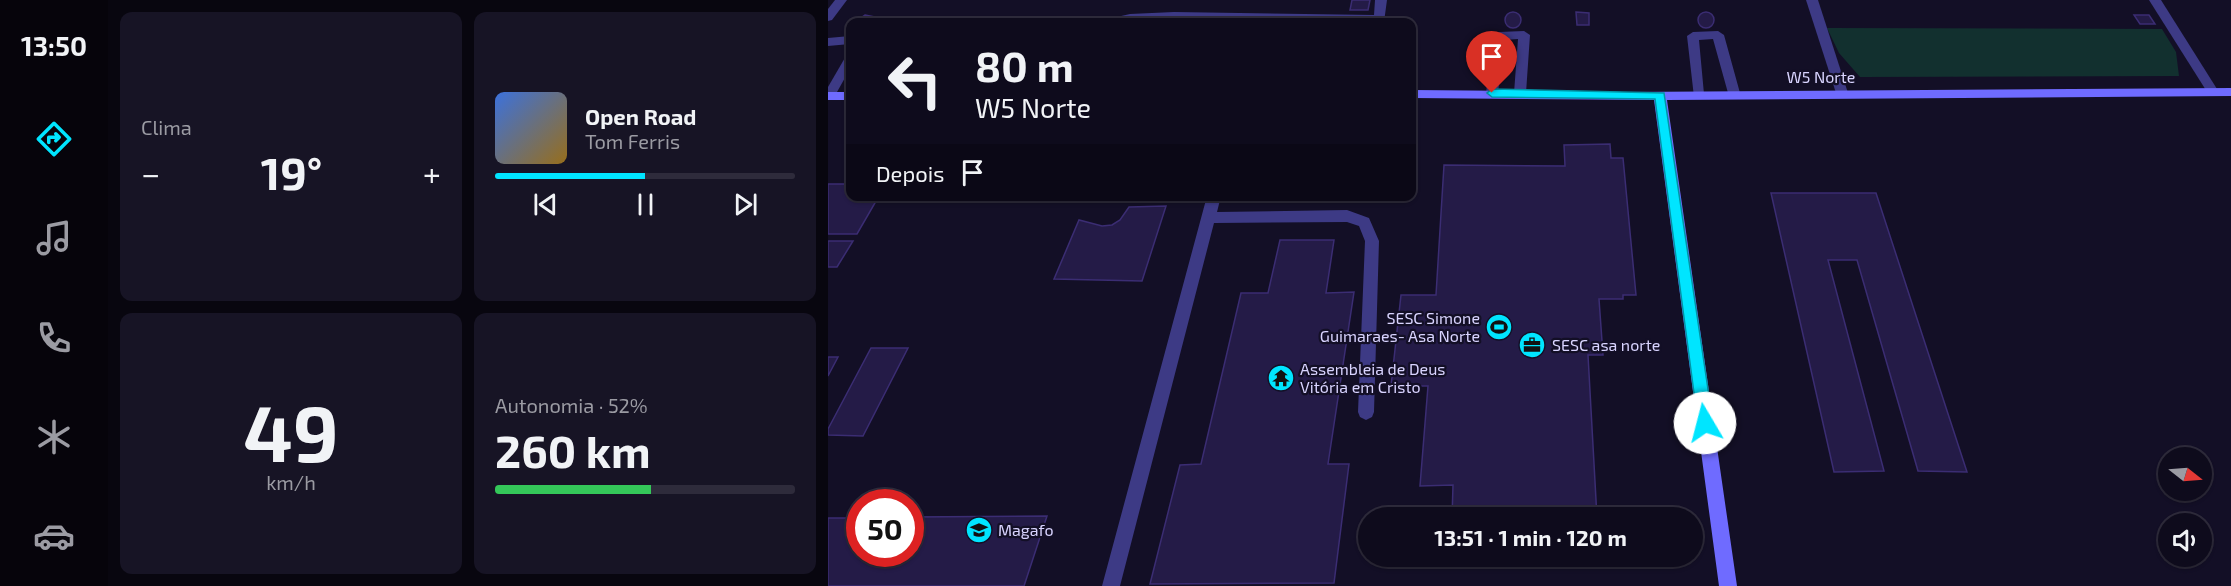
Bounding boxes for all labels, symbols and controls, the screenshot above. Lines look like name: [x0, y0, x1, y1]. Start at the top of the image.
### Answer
text: 13:50: [21, 29, 87, 61]
pin: [1466, 31, 1517, 93]
text: 80 m: [975, 40, 1074, 90]
icon: arrive: [1475, 40, 1508, 73]
icon: left: [876, 42, 954, 120]
street label: W5 Norte: [1787, 67, 1855, 86]
text: W5 Norte: [975, 91, 1091, 123]
text: Open Road: [585, 103, 697, 129]
text: Clima: [141, 115, 192, 139]
icon: directions: [33, 118, 75, 160]
text: Tom Ferris: [585, 129, 680, 153]
text: 19°: [261, 145, 322, 199]
text: −: [141, 153, 160, 193]
text: +: [423, 153, 441, 193]
icon: arrive: [956, 156, 989, 189]
text: Depois: [876, 160, 944, 186]
icon: previous: [529, 188, 562, 221]
icon: pause: [629, 188, 662, 221]
icon: next: [729, 188, 762, 221]
icon: music: [33, 217, 75, 259]
place label: SESC Simone Guimaraes- Asa Norte: [1320, 308, 1480, 345]
sports icon: SESC Simone Guimaraes- Asa Norte: [1484, 312, 1514, 342]
icon: phone: [33, 317, 75, 359]
office icon: SESC asa norte: [1517, 330, 1547, 360]
place label: SESC asa norte: [1552, 335, 1660, 354]
place label: Assembleia de Deus Vitória em Cristo: [1300, 359, 1445, 396]
temple icon: Assembleia de Deus Vitória em Cristo: [1266, 363, 1296, 393]
text: 49: [243, 384, 339, 478]
position arrow: [1673, 391, 1737, 455]
text: Autonomia · 52%: [495, 393, 648, 417]
icon: climate: [33, 416, 75, 458]
text: 260 km: [495, 423, 651, 477]
north arrow: [2158, 447, 2212, 501]
map controls: [2158, 447, 2212, 567]
text: km/h: [266, 470, 316, 494]
speed limit sign: 50: [846, 489, 924, 567]
button: sound: [2158, 513, 2212, 567]
icon: car: [33, 515, 75, 557]
school or university icon: Magafo: [964, 515, 994, 545]
place label: Magafo: [998, 520, 1054, 539]
text: 13:51 · 1 min · 120 m: [1434, 524, 1627, 550]

